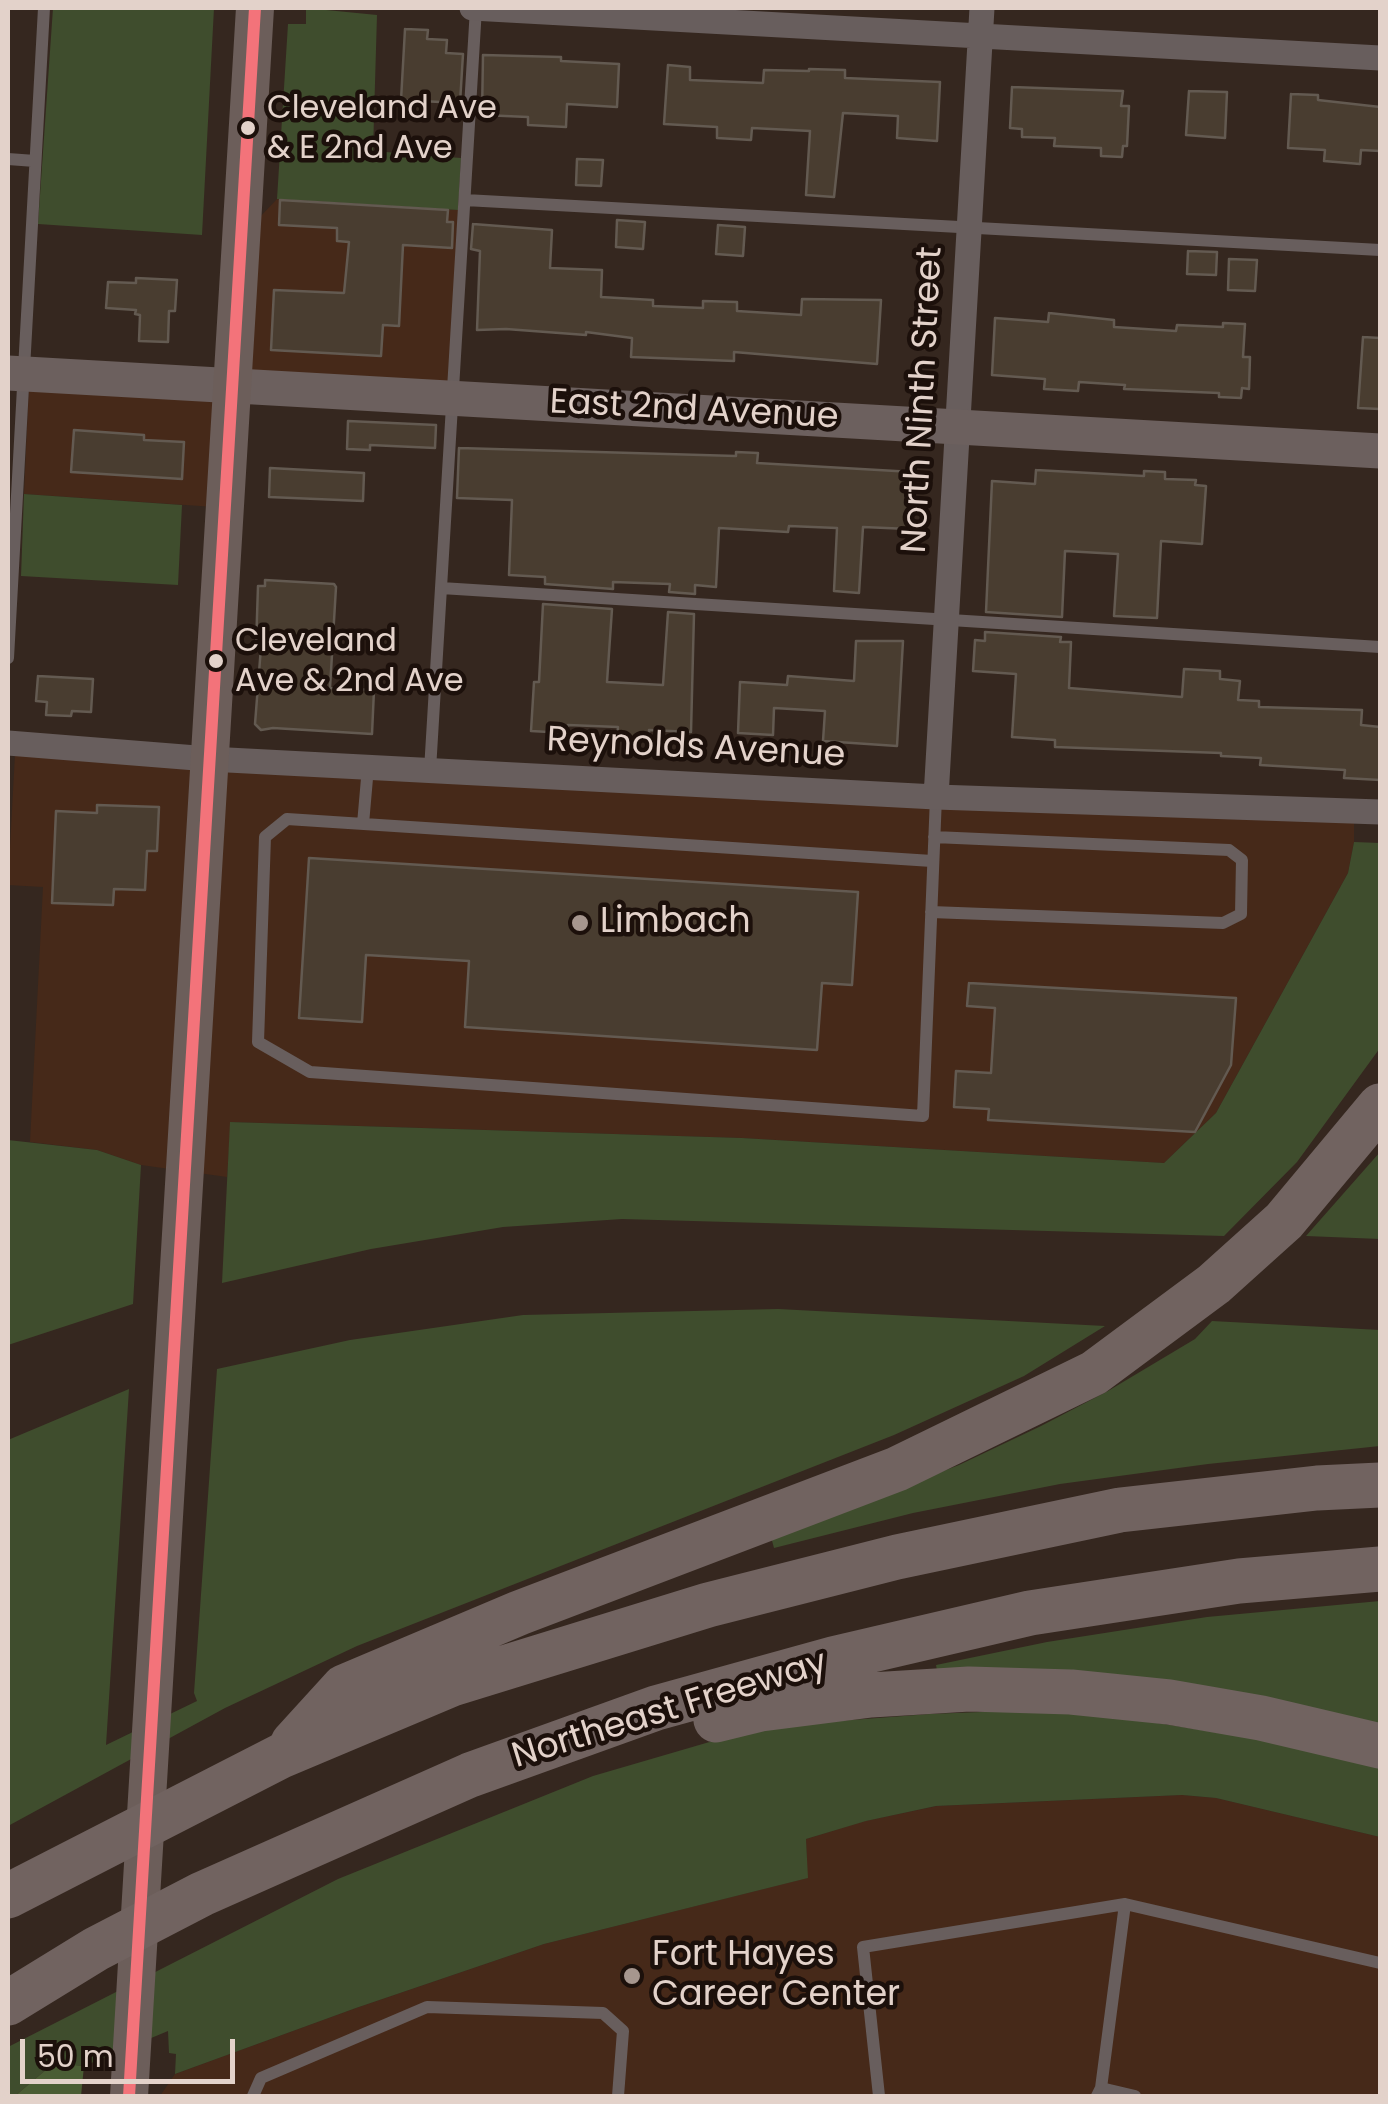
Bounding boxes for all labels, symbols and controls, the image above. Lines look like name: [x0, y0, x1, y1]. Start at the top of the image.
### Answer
place label: Cleveland Ave & E 2nd Ave: [267, 91, 497, 166]
marker: Cleveland Ave & E 2nd Ave: [238, 118, 258, 138]
street label: North Ninth Street: [895, 246, 953, 554]
street label: East 2nd Avenue: [549, 382, 839, 440]
place label: Cleveland Ave & 2nd Ave: [235, 624, 464, 699]
marker: Cleveland Ave & 2nd Ave: [206, 651, 226, 671]
street label: Reynolds Avenue: [546, 720, 846, 778]
place label: Limbach: [600, 902, 751, 944]
marker: Limbach: [569, 912, 591, 934]
street label: Northeast Freeway: [507, 1643, 833, 1779]
place label: Fort Hayes Career Center: [652, 1935, 900, 2017]
marker: Fort Hayes Career Center: [621, 1965, 643, 1987]
scale bar: [25, 2019, 240, 2081]
text: 50 m: [37, 2035, 114, 2078]

